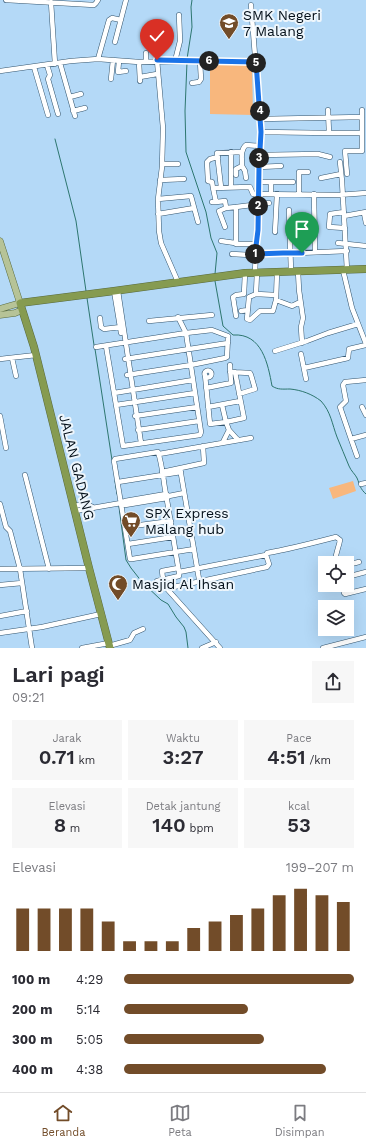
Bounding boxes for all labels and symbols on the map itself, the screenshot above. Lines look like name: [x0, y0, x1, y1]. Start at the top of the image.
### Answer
place label: SMK Negeri 7 Malang: [243, 7, 321, 39]
school or university icon: SMK Negeri 7 Malang: [218, 12, 240, 40]
pin: [140, 19, 174, 60]
pin: 6: [199, 51, 219, 71]
pin: 5: [246, 53, 266, 73]
pin: 4: [250, 101, 270, 121]
pin: 3: [249, 148, 269, 168]
pin: 2: [248, 196, 268, 216]
pin: [285, 212, 319, 253]
pin: 1: [245, 244, 265, 264]
street label: JALAN GADANG: [56, 413, 98, 521]
place label: SPX Express Malang hub: [145, 505, 229, 537]
supermarket icon: SPX Express Malang hub: [120, 510, 142, 538]
mosque icon: Masjid Al Ihsan: [107, 573, 129, 601]
place label: Masjid Al Ihsan: [132, 576, 234, 592]

